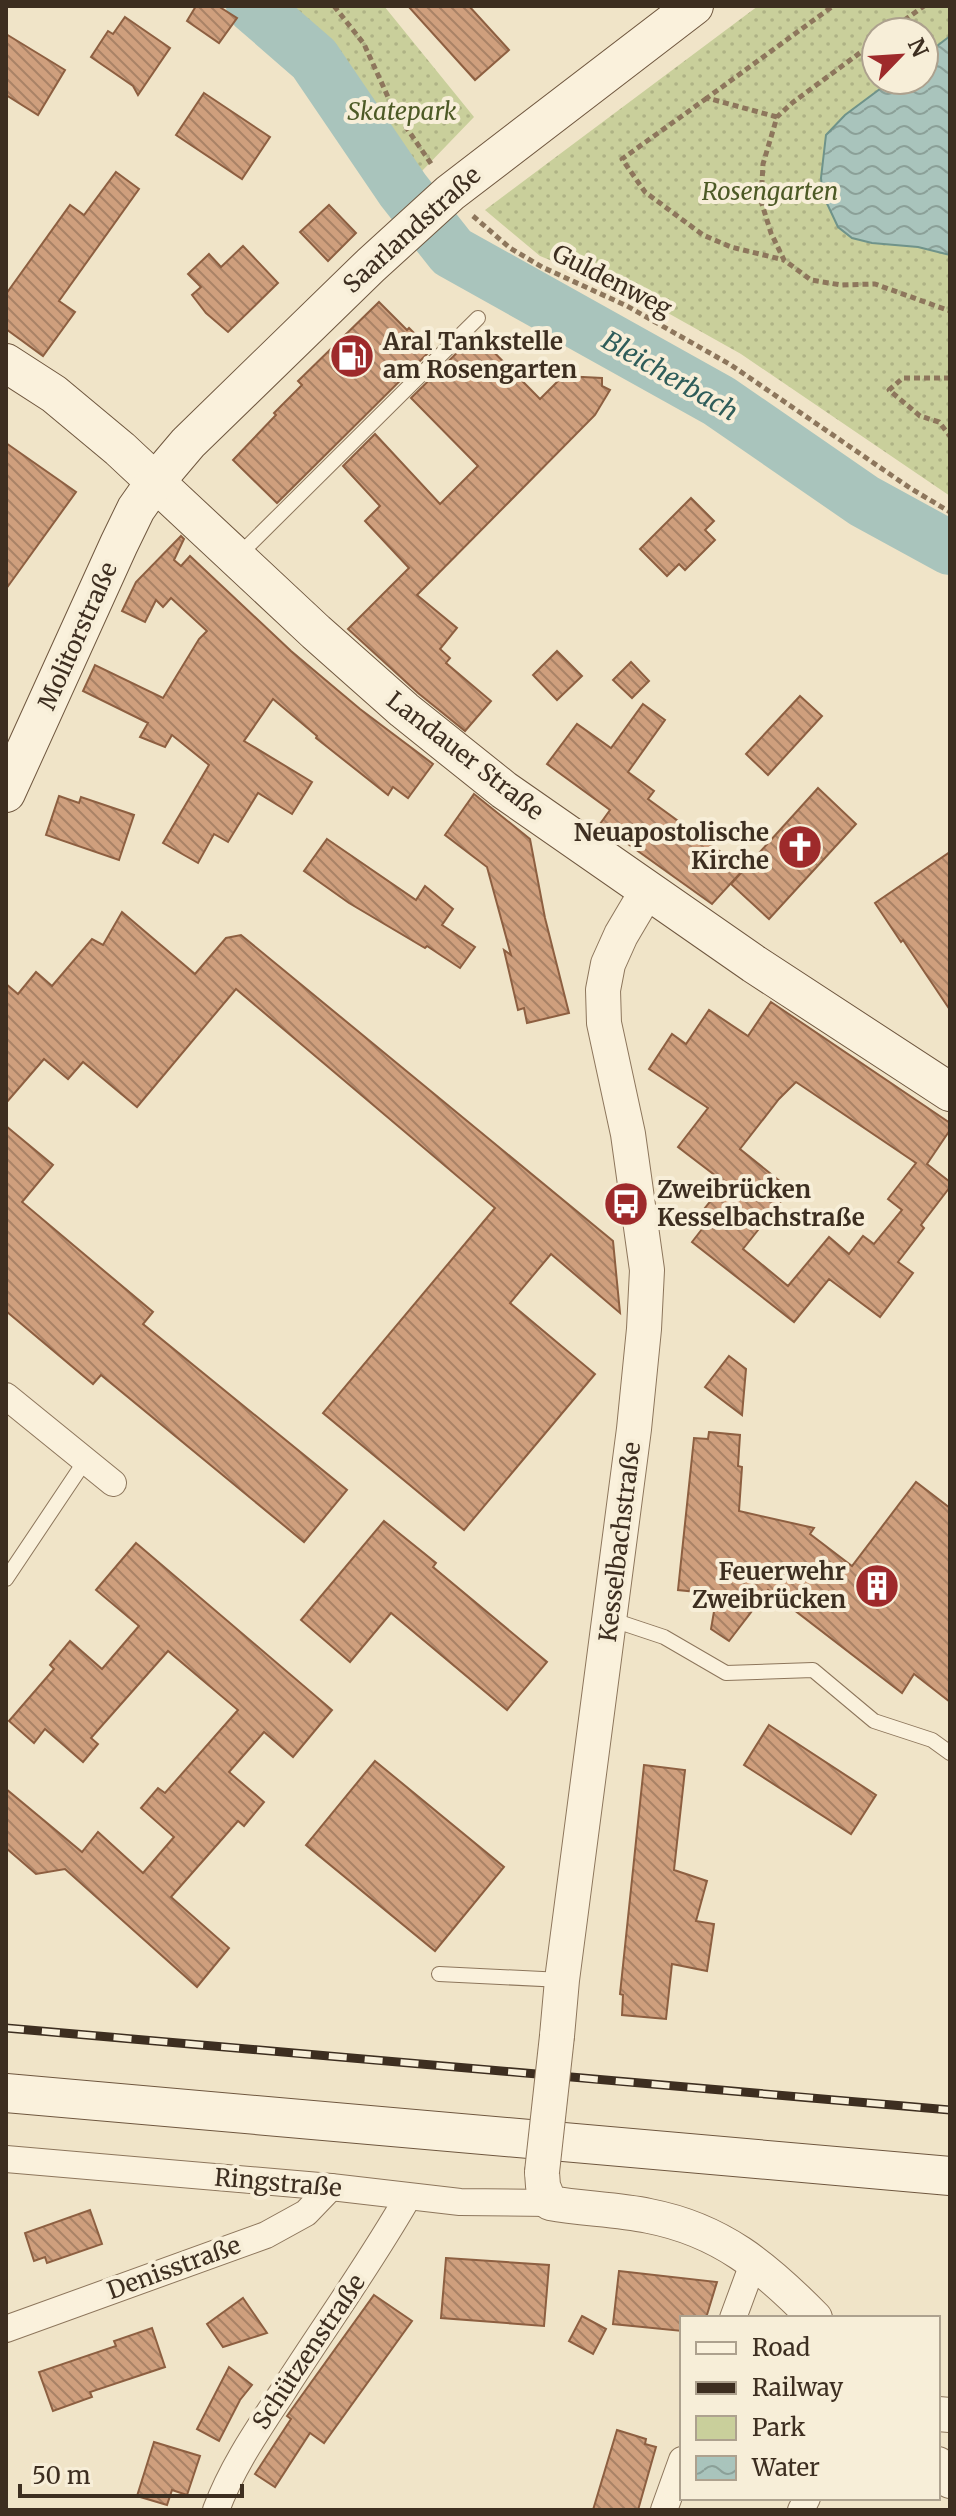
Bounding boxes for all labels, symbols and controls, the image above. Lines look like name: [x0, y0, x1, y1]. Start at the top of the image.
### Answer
north arrow: [860, 16, 940, 96]
text: N: [902, 34, 935, 62]
park label: Skatepark: [347, 96, 457, 127]
street label: Saarlandstraße: [336, 160, 487, 300]
park label: Rosengarten: [702, 176, 838, 207]
street label: Guldenweg: [547, 237, 677, 324]
water label: Bleicherbach: [596, 323, 744, 428]
place label: Aral Tankstelle am Rosengarten: [382, 326, 577, 385]
fuel station icon: Aral Tankstelle am Rosengarten: [328, 332, 376, 380]
street label: Molitorstraße: [31, 557, 124, 715]
street label: Landauer Straße: [380, 685, 550, 827]
place label: Neuapostolische Kirche: [574, 817, 769, 876]
church icon: Neuapostolische Kirche: [776, 823, 824, 871]
place label: Zweibrücken Kesselbachstraße: [657, 1174, 865, 1233]
bus stop icon: Zweibrücken Kesselbachstraße: [602, 1180, 650, 1228]
street label: Kesselbachstraße: [592, 1440, 647, 1644]
place label: Feuerwehr Zweibrücken: [692, 1556, 846, 1615]
building icon: Feuerwehr Zweibrücken: [853, 1562, 901, 1610]
street label: Ringstraße: [213, 2161, 343, 2204]
street label: Denisstraße: [103, 2229, 245, 2306]
street label: Schützenstraße: [245, 2268, 372, 2435]
legend: [680, 2316, 940, 2500]
text: Road: [752, 2332, 810, 2363]
text: Railway: [752, 2372, 843, 2403]
text: Park: [752, 2412, 806, 2443]
scale bar: [20, 2448, 242, 2498]
text: Water: [751, 2452, 820, 2483]
text: 50 m: [32, 2460, 91, 2491]

